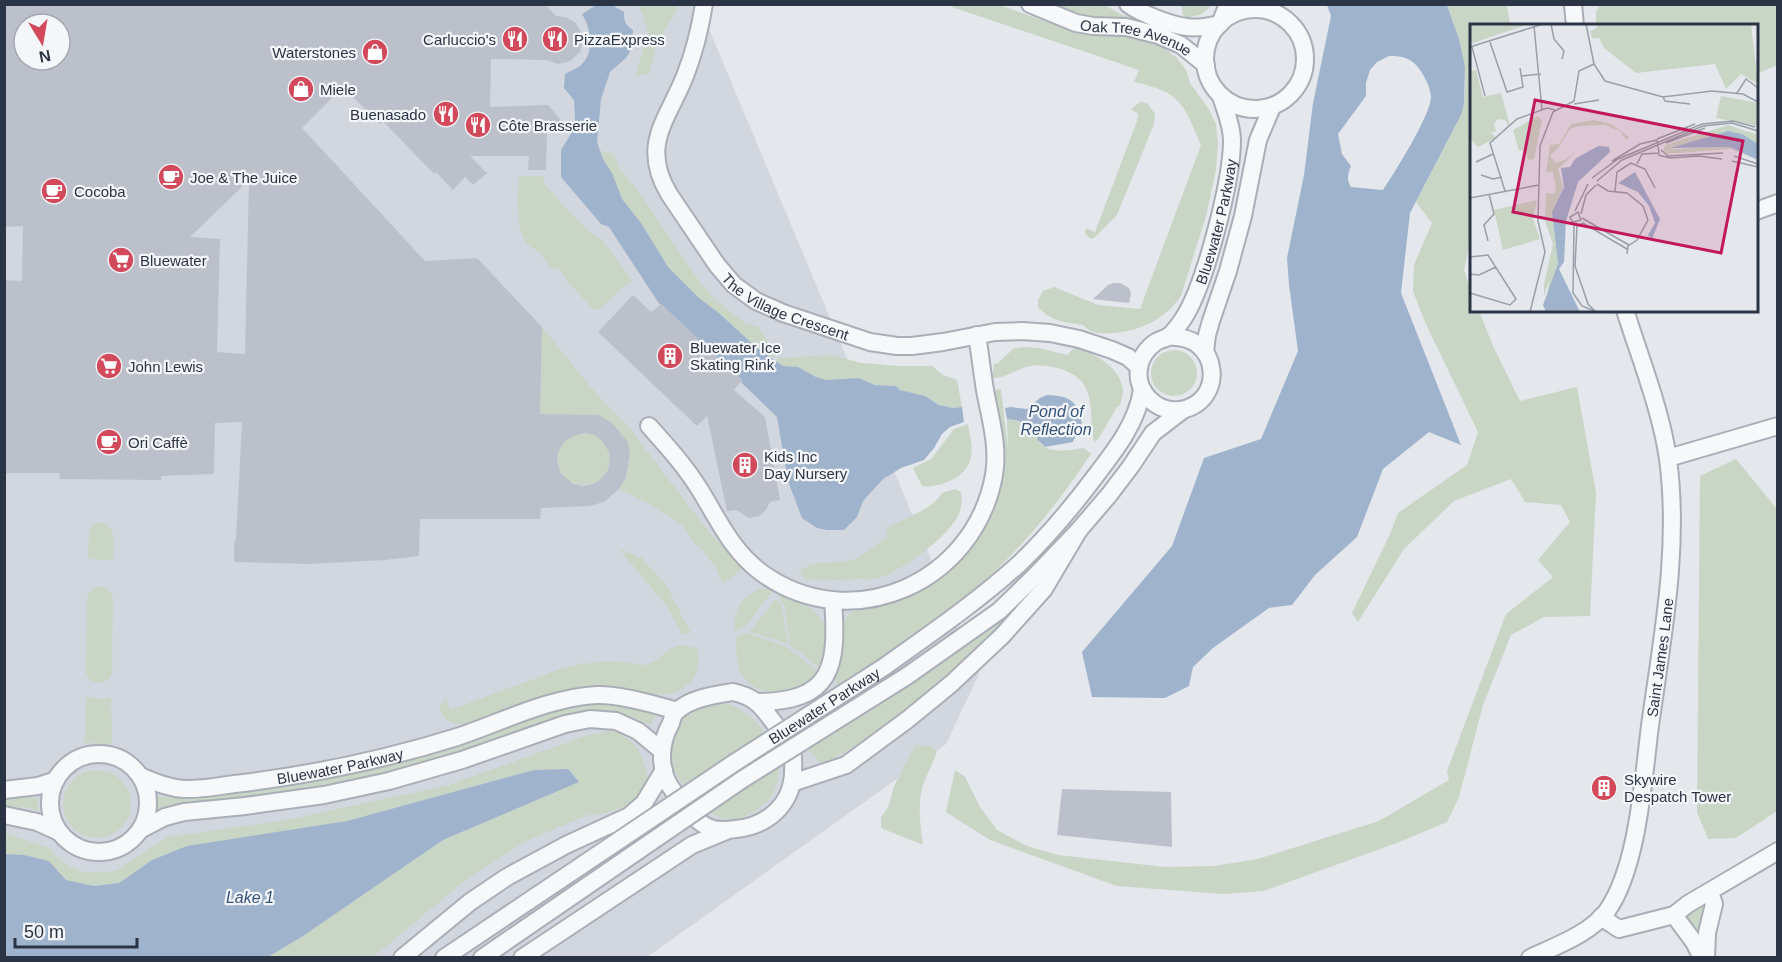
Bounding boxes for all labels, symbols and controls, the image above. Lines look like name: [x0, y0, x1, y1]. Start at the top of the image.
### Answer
north arrow: [12, 12, 72, 72]
street label: Oak Tree Avenue: [1079, 15, 1195, 59]
restaurant icon: Carluccio's: [500, 24, 530, 54]
restaurant icon: PizzaExpress: [540, 24, 570, 54]
inset map: [1470, 24, 1758, 312]
place label: Carluccio's: [423, 31, 496, 48]
place label: PizzaExpress: [574, 31, 665, 48]
shop icon: Waterstones: [360, 37, 390, 67]
place label: Waterstones: [272, 44, 356, 61]
text: N: [37, 47, 52, 66]
shop icon: Miele: [286, 74, 316, 104]
place label: Miele: [320, 81, 356, 98]
restaurant icon: Buenasado: [431, 99, 461, 129]
place label: Buenasado: [350, 106, 426, 123]
restaurant icon: Côte Brasserie: [463, 110, 493, 140]
place label: Côte Brasserie: [498, 117, 597, 134]
street label: Bluewater Parkway: [1192, 157, 1239, 286]
cafe icon: Joe & The Juice: [156, 162, 186, 192]
place label: Joe & The Juice: [190, 169, 297, 186]
cafe icon: Cocoba: [39, 176, 69, 206]
place label: Cocoba: [74, 183, 126, 200]
supermarket icon: Bluewater: [106, 245, 136, 275]
place label: Bluewater: [140, 252, 207, 269]
street label: The Village Crescent: [719, 269, 852, 343]
place label: Bluewater Ice Skating Rink: [690, 339, 781, 373]
building icon: Bluewater Ice Skating Rink: [655, 341, 685, 371]
supermarket icon: John Lewis: [94, 351, 124, 381]
place label: John Lewis: [128, 358, 203, 375]
water label: Pond of Reflection: [1020, 403, 1092, 438]
cafe icon: Ori Caffè: [94, 427, 124, 457]
place label: Ori Caffè: [128, 434, 188, 451]
place label: Kids Inc Day Nursery: [764, 448, 848, 482]
building icon: Kids Inc Day Nursery: [730, 450, 760, 480]
street label: Saint James Lane: [1643, 597, 1676, 718]
street label: Bluewater Parkway: [765, 663, 883, 747]
street label: Bluewater Parkway: [276, 744, 405, 787]
place label: Skywire Despatch Tower: [1624, 771, 1731, 805]
building icon: Skywire Despatch Tower: [1589, 773, 1619, 803]
water label: Lake 1: [226, 889, 274, 906]
scale bar: [15, 911, 136, 949]
text: 50 m: [24, 922, 64, 942]

